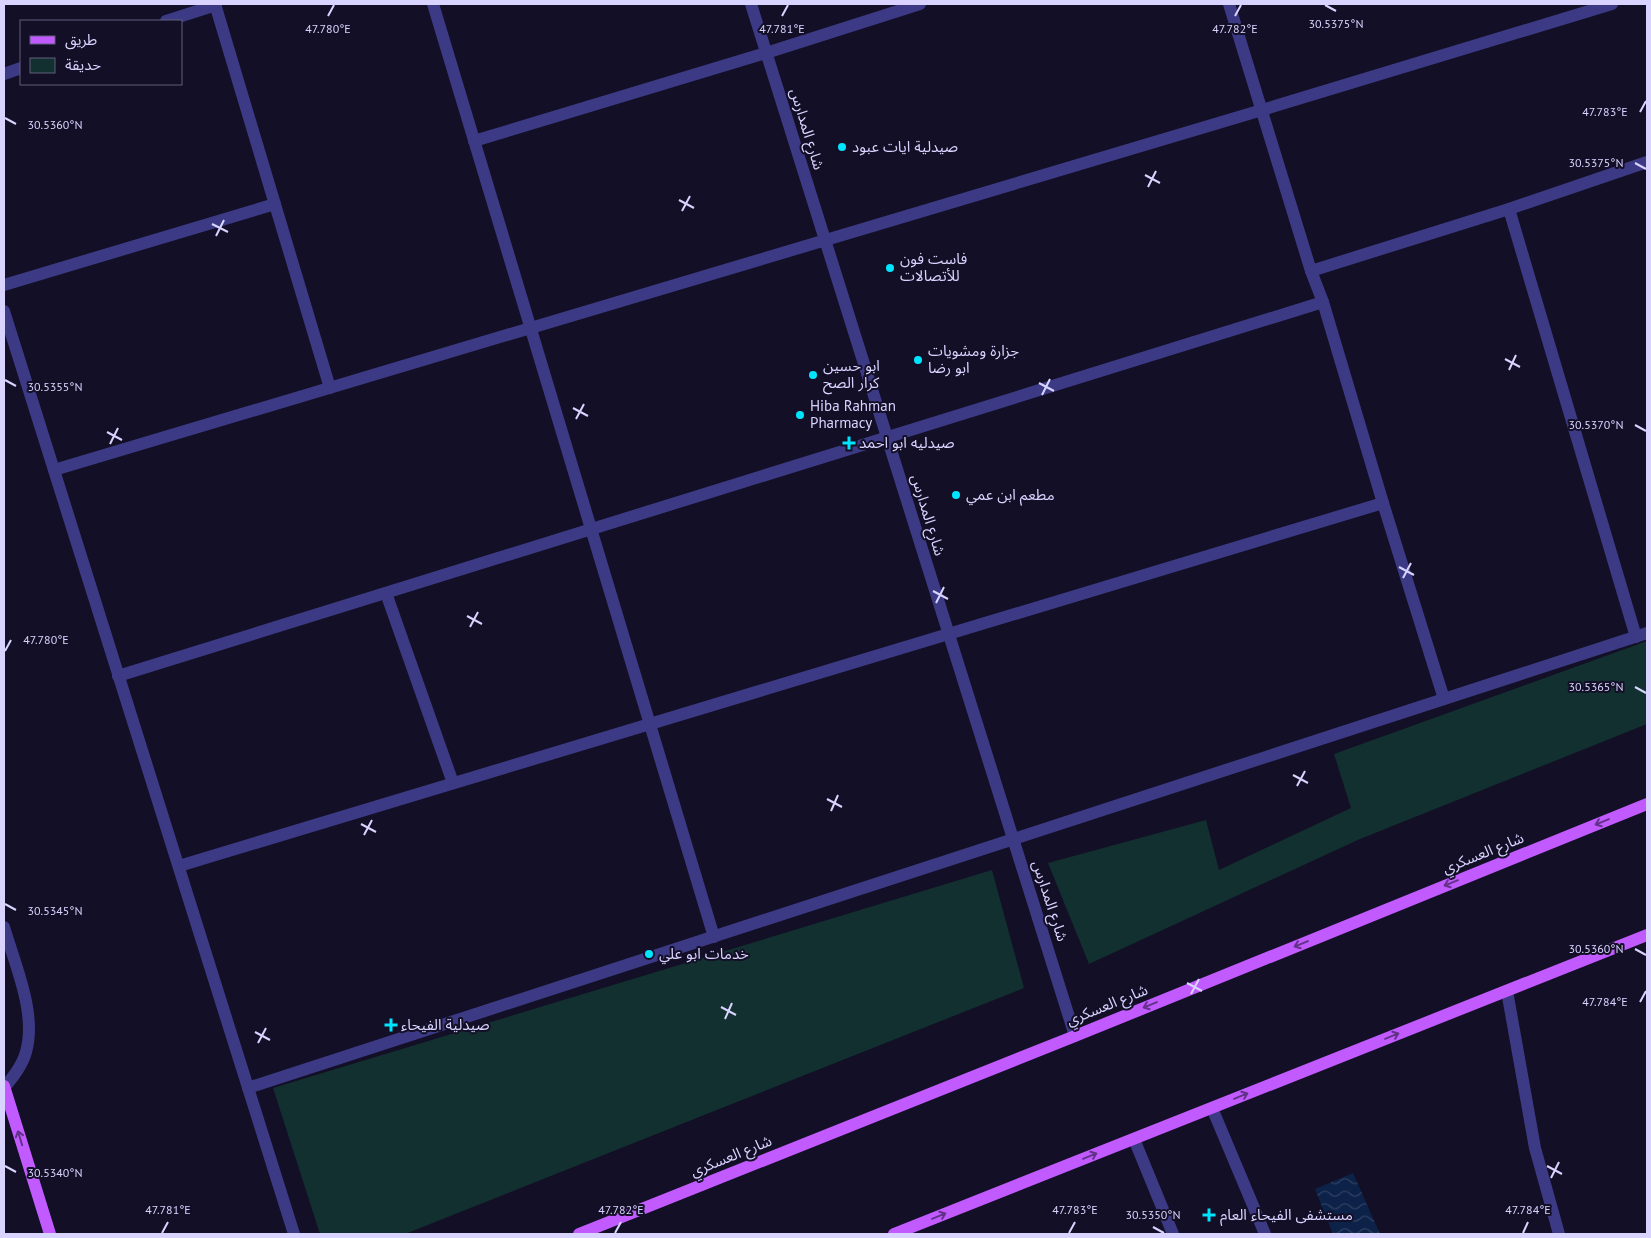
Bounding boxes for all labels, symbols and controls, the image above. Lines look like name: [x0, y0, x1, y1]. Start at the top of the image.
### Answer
text: 30.5375°N: [1309, 16, 1363, 31]
legend: [20, 20, 182, 85]
text: 47.780°E: [305, 21, 351, 36]
text: 47.781°E: [759, 21, 805, 36]
text: 47.782°E: [1212, 21, 1258, 36]
text: طريق: [65, 30, 97, 50]
text: حديقة: [65, 55, 101, 74]
street label: شارع المدارس: [783, 86, 829, 173]
text: 47.783°E: [1582, 104, 1628, 119]
text: 30.5360°N: [28, 117, 82, 132]
place label: صيدلية ايات عبود: [852, 137, 958, 156]
marker: صيدلية ايات عبود: [836, 141, 848, 153]
text: 30.5375°N: [1569, 155, 1623, 170]
place label: فاست فون للأتصالات: [900, 249, 968, 285]
marker: فاست فون للأتصالات: [884, 262, 896, 274]
place label: جزارة ومشويات ابو رضا: [928, 341, 1019, 377]
marker: جزارة ومشويات ابو رضا: [912, 354, 924, 366]
place label: ابو حسين كرار الصح: [823, 356, 880, 395]
marker: ابو حسين كرار الصح: [807, 369, 819, 381]
text: 30.5355°N: [28, 379, 82, 394]
place label: Hiba Rahman Pharmacy: [810, 396, 896, 432]
marker: Hiba Rahman Pharmacy: [794, 409, 806, 421]
text: 30.5370°N: [1569, 417, 1623, 432]
place label: صيدليه ابو احمد: [859, 433, 955, 452]
marker: صيدليه ابو احمد: [843, 437, 855, 449]
street label: شارع المدارس: [904, 472, 950, 559]
place label: مطعم ابن عمي: [966, 485, 1055, 506]
marker: مطعم ابن عمي: [950, 489, 962, 501]
text: 47.780°E: [23, 632, 69, 647]
text: 30.5365°N: [1569, 679, 1623, 694]
one-way arrow: [1595, 818, 1610, 827]
street label: شارع العسكري: [1439, 827, 1528, 880]
street label: شارع المدارس: [1026, 858, 1073, 945]
one-way arrow: [1444, 880, 1459, 889]
text: 30.5345°N: [28, 903, 82, 918]
one-way arrow: [1294, 940, 1309, 950]
text: 30.5360°N: [1569, 941, 1623, 956]
place label: خدمات ابو علي: [659, 944, 749, 965]
marker: خدمات ابو علي: [643, 948, 655, 960]
street label: شارع العسكري: [1063, 979, 1152, 1032]
text: 47.784°E: [1582, 994, 1628, 1009]
one-way arrow: [1143, 1001, 1158, 1011]
place label: صيدلية الفيحاء: [401, 1015, 490, 1034]
marker: صيدلية الفيحاء: [385, 1019, 397, 1031]
one-way arrow: [1384, 1031, 1399, 1041]
one-way arrow: [1233, 1091, 1248, 1100]
one-way arrow: [14, 1130, 24, 1146]
street label: شارع العسكري: [687, 1130, 776, 1183]
one-way arrow: [1082, 1151, 1097, 1160]
text: 30.5340°N: [28, 1165, 82, 1180]
text: 47.781°E: [145, 1202, 191, 1217]
text: 47.782°E: [598, 1202, 644, 1217]
text: 47.783°E: [1052, 1202, 1098, 1217]
text: 47.784°E: [1505, 1202, 1551, 1217]
place label: مستشفى الفيحاء العام: [1220, 1205, 1353, 1226]
text: 30.5350°N: [1126, 1207, 1180, 1222]
marker: مستشفى الفيحاء العام: [1202, 1208, 1216, 1222]
one-way arrow: [931, 1211, 946, 1220]

